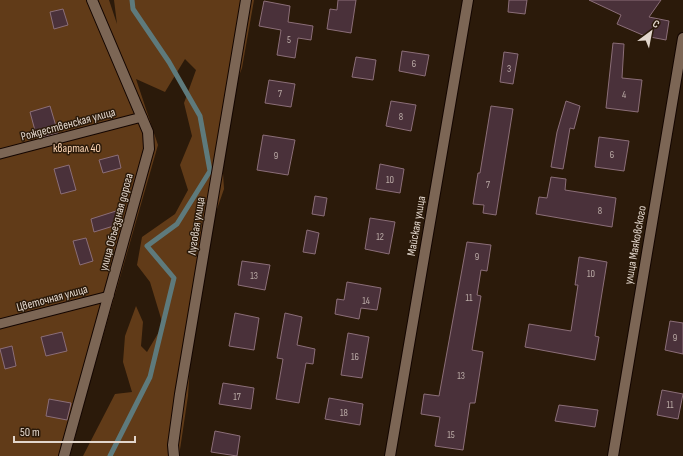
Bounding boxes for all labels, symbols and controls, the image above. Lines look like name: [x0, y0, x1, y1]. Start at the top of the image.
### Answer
north arrow: [631, 12, 671, 52]
text: С: [650, 17, 662, 31]
house number: 5: [287, 34, 291, 46]
house number: 6: [412, 58, 416, 70]
house number: 3: [507, 63, 511, 75]
house number: 7: [278, 88, 282, 100]
house number: 4: [622, 89, 626, 101]
street label: Рождественская улица: [19, 105, 117, 144]
house number: 8: [399, 111, 403, 123]
park label: квартал 40: [53, 141, 101, 156]
house number: 6: [610, 149, 614, 161]
house number: 9: [274, 150, 278, 162]
street label: улица Объездная дорога: [96, 171, 137, 273]
house number: 10: [386, 174, 394, 186]
house number: 7: [486, 179, 490, 191]
street label: Майская улица: [404, 195, 429, 257]
street label: Луговая улица: [184, 196, 209, 257]
house number: 8: [598, 205, 602, 217]
street label: улица Маяковского: [621, 205, 650, 286]
house number: 12: [376, 231, 384, 243]
house number: 9: [475, 251, 479, 263]
house number: 10: [587, 268, 595, 280]
house number: 13: [250, 270, 258, 282]
street label: Цветочная улица: [15, 282, 90, 315]
house number: 11: [466, 292, 473, 304]
house number: 14: [362, 295, 370, 307]
house number: 9: [673, 332, 677, 344]
house number: 16: [351, 351, 359, 363]
house number: 13: [457, 370, 465, 382]
house number: 17: [233, 391, 241, 403]
house number: 11: [667, 399, 674, 411]
house number: 18: [340, 407, 348, 419]
scale bar: [14, 418, 135, 444]
text: 50 m: [20, 425, 40, 440]
house number: 15: [447, 429, 455, 441]

